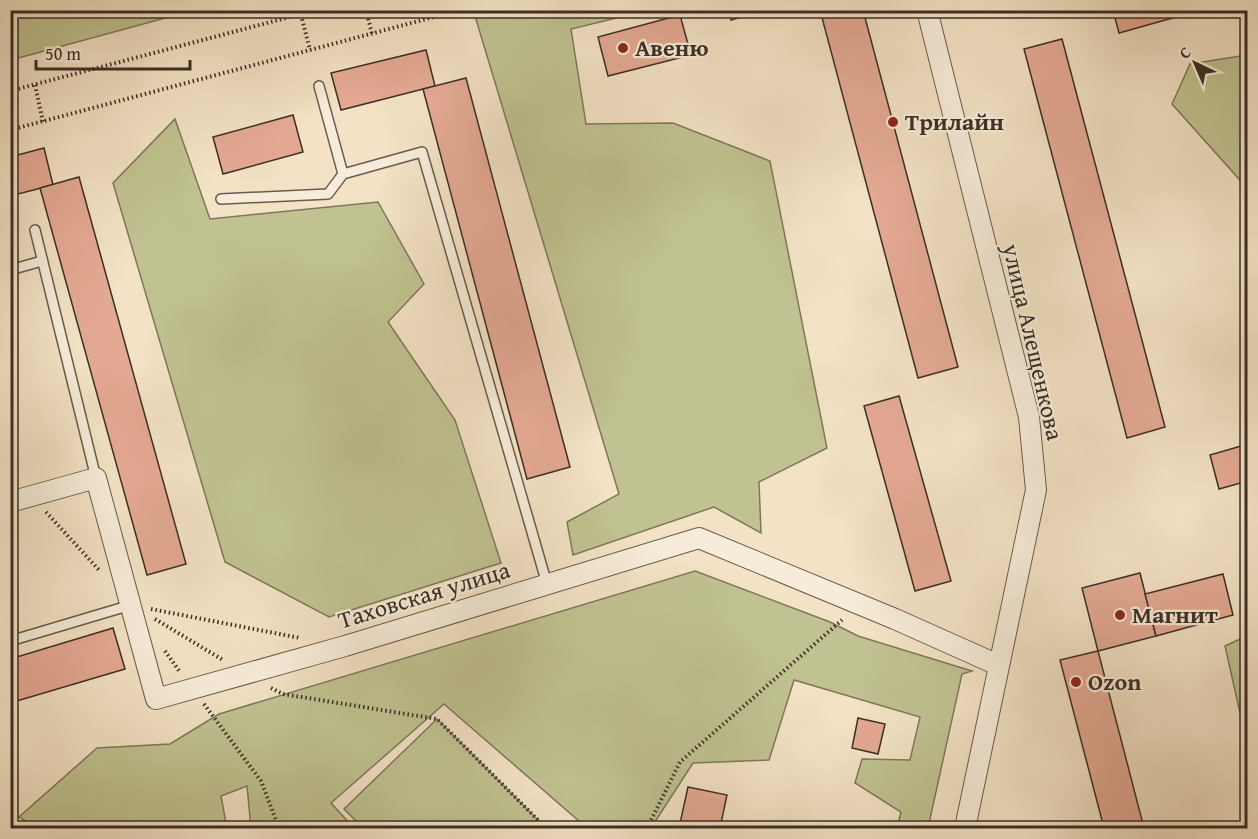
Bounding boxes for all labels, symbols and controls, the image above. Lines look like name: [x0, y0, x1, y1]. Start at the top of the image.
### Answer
place label: Авеню: [635, 30, 709, 65]
scale bar: [36, 33, 190, 71]
north arrow: [1165, 33, 1225, 93]
text: 50 m: [45, 40, 81, 67]
text: С: [1173, 40, 1196, 64]
marker: Авеню: [616, 41, 630, 55]
place label: Трилайн: [905, 104, 1004, 139]
marker: Трилайн: [886, 115, 900, 129]
street label: улица Алещенкова: [994, 239, 1073, 444]
street label: Таховская улица: [334, 552, 515, 637]
place label: Магнит: [1132, 597, 1218, 632]
marker: Магнит: [1113, 608, 1127, 622]
place label: Ozon: [1088, 664, 1142, 699]
marker: Ozon: [1069, 675, 1083, 689]

